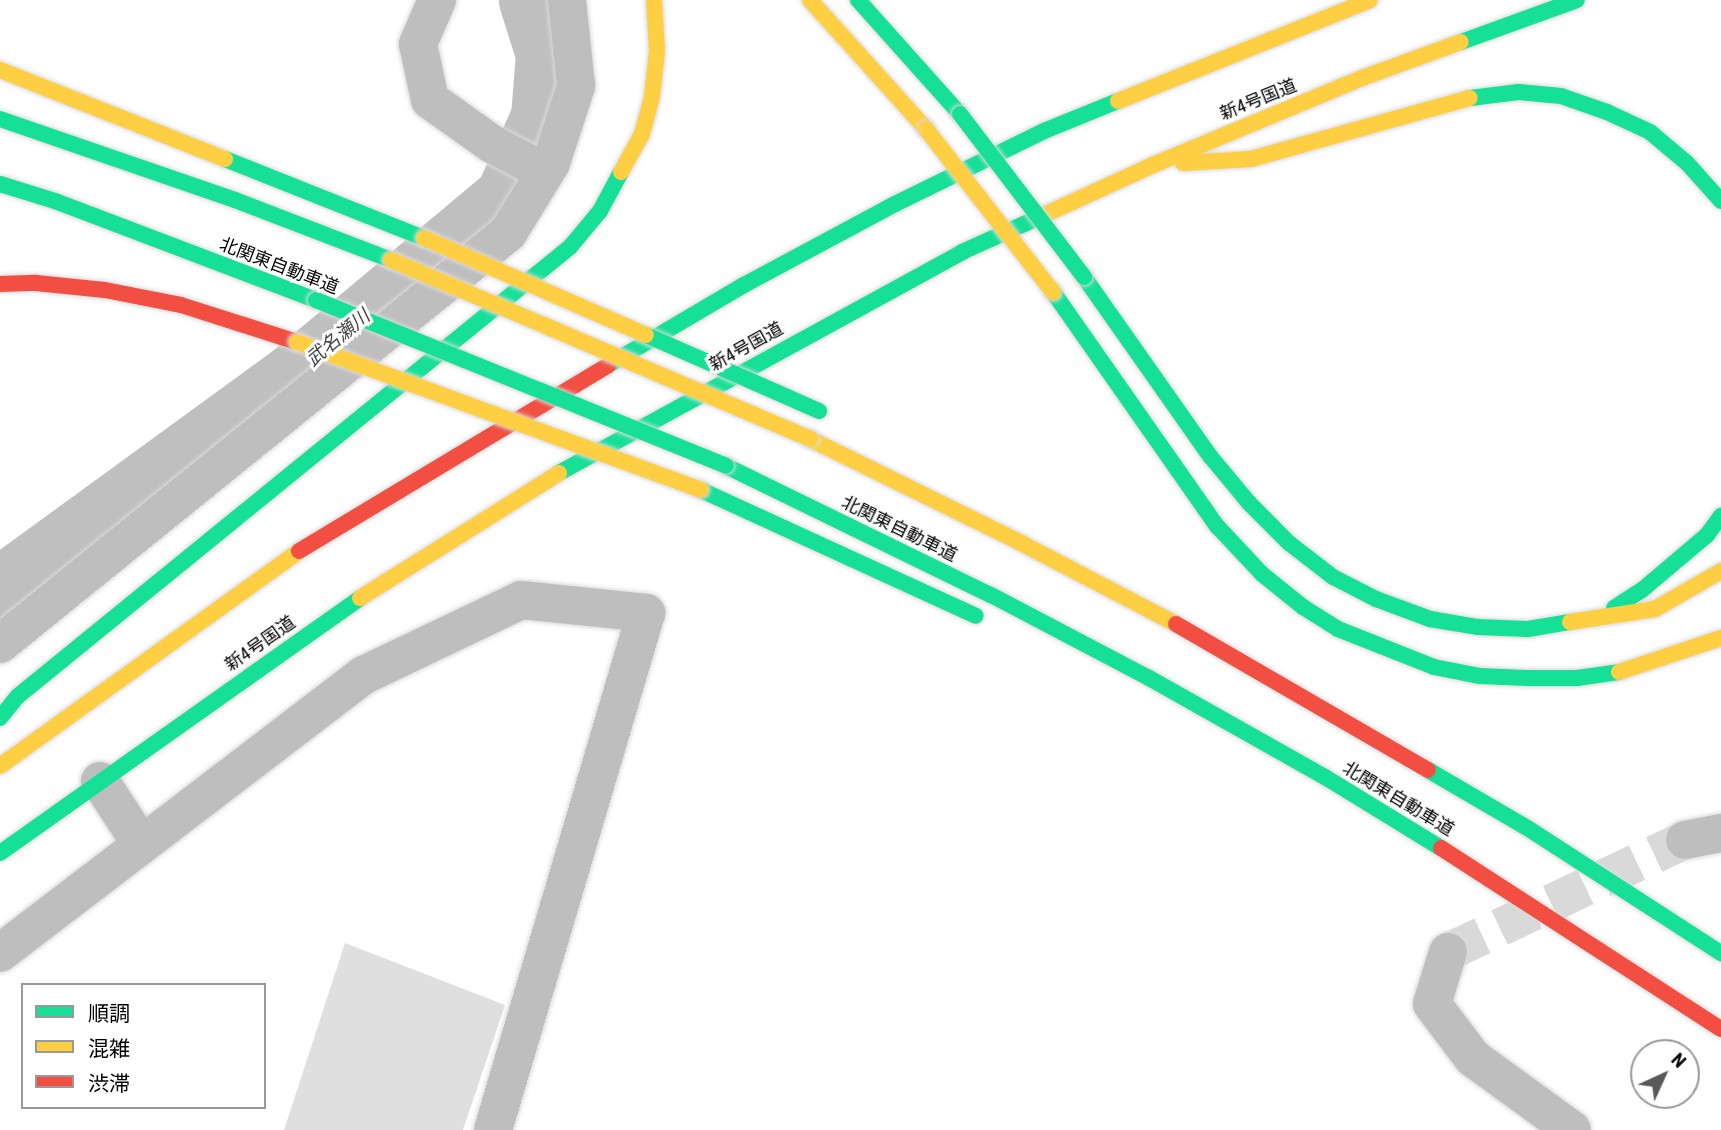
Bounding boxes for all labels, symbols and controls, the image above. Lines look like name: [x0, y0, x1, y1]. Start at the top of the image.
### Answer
street label: 新4号国道: [1216, 75, 1300, 125]
street label: 北関東自動車道: [216, 233, 342, 299]
water label: 武名瀬川: [302, 305, 374, 371]
street label: 新4号国道: [705, 318, 787, 376]
street label: 北関東自動車道: [838, 492, 960, 566]
street label: 新4号国道: [221, 612, 299, 676]
street label: 北関東自動車道: [1338, 757, 1458, 841]
legend: [21, 983, 266, 1109]
text: 順調: [88, 1002, 130, 1026]
text: 混雑: [88, 1037, 130, 1061]
north arrow: [1630, 1039, 1700, 1109]
text: N: [1667, 1048, 1691, 1072]
text: 渋滞: [88, 1072, 130, 1096]

